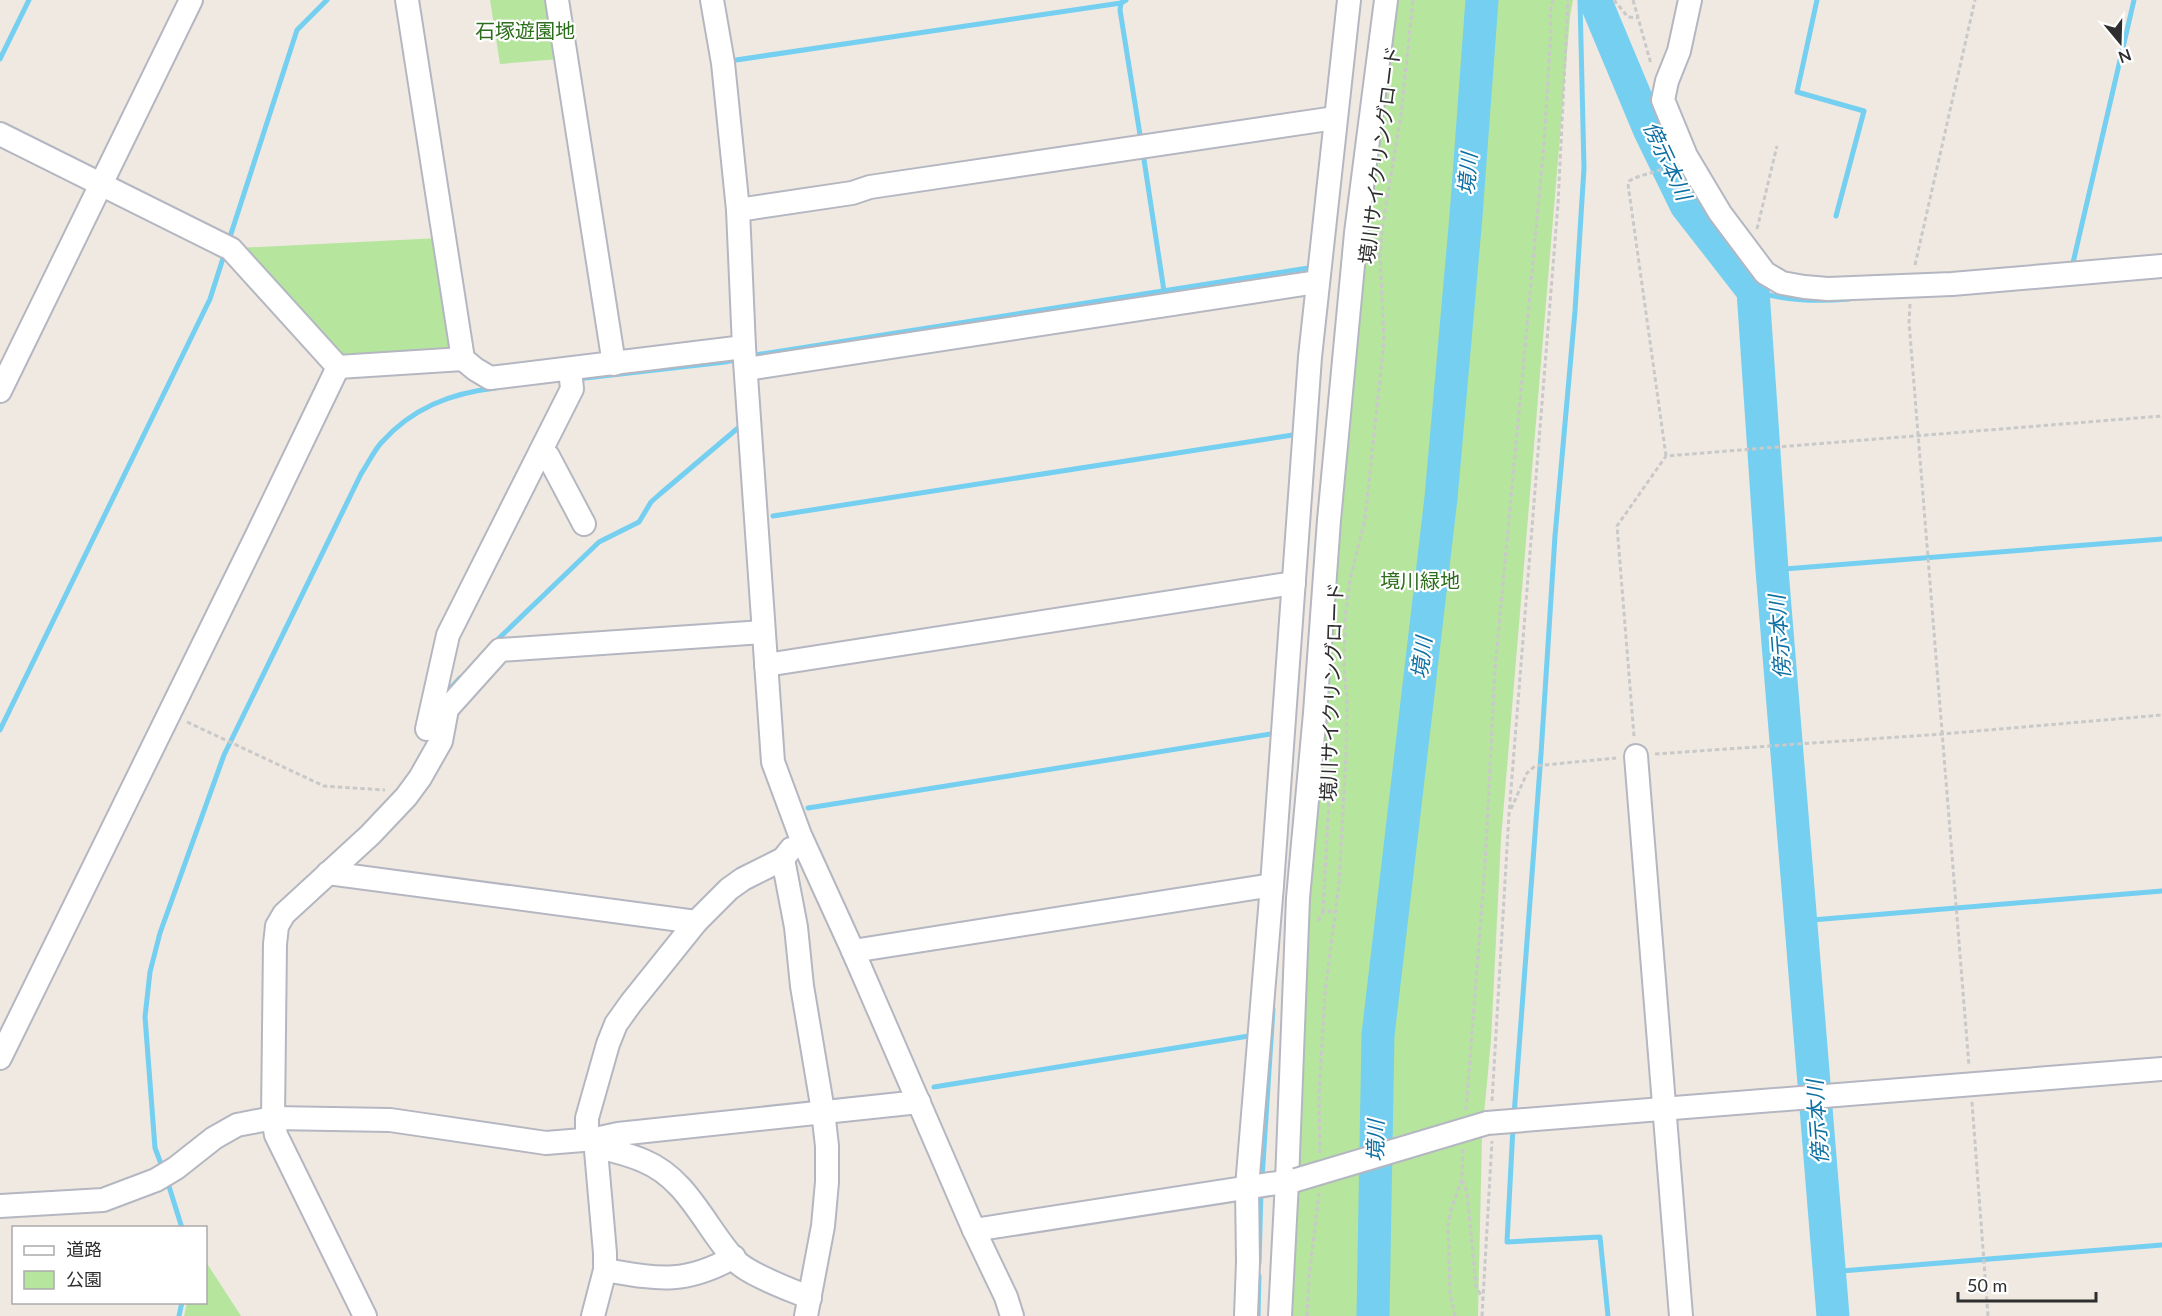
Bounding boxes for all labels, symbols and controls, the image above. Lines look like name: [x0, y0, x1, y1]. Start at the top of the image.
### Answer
north arrow: [2090, 12, 2150, 72]
park label: 石塚遊園地: [475, 18, 575, 42]
street label: 境川サイクリングロード: [1354, 44, 1404, 265]
text: N: [2116, 46, 2134, 68]
water label: 傍示本川: [1639, 117, 1698, 206]
water label: 境川: [1452, 150, 1481, 196]
park label: 境川緑地: [1380, 568, 1460, 592]
street label: 境川サイクリングロード: [1315, 582, 1347, 802]
water label: 傍示本川: [1763, 592, 1794, 680]
water label: 境川: [1406, 633, 1436, 680]
water label: 傍示本川: [1801, 1077, 1832, 1165]
water label: 境川: [1362, 1118, 1387, 1162]
legend: [12, 1226, 207, 1304]
text: 道路: [66, 1238, 102, 1260]
scale bar: [1958, 1265, 2096, 1303]
text: 公園: [66, 1268, 102, 1290]
text: 50 m: [1967, 1274, 2007, 1296]

